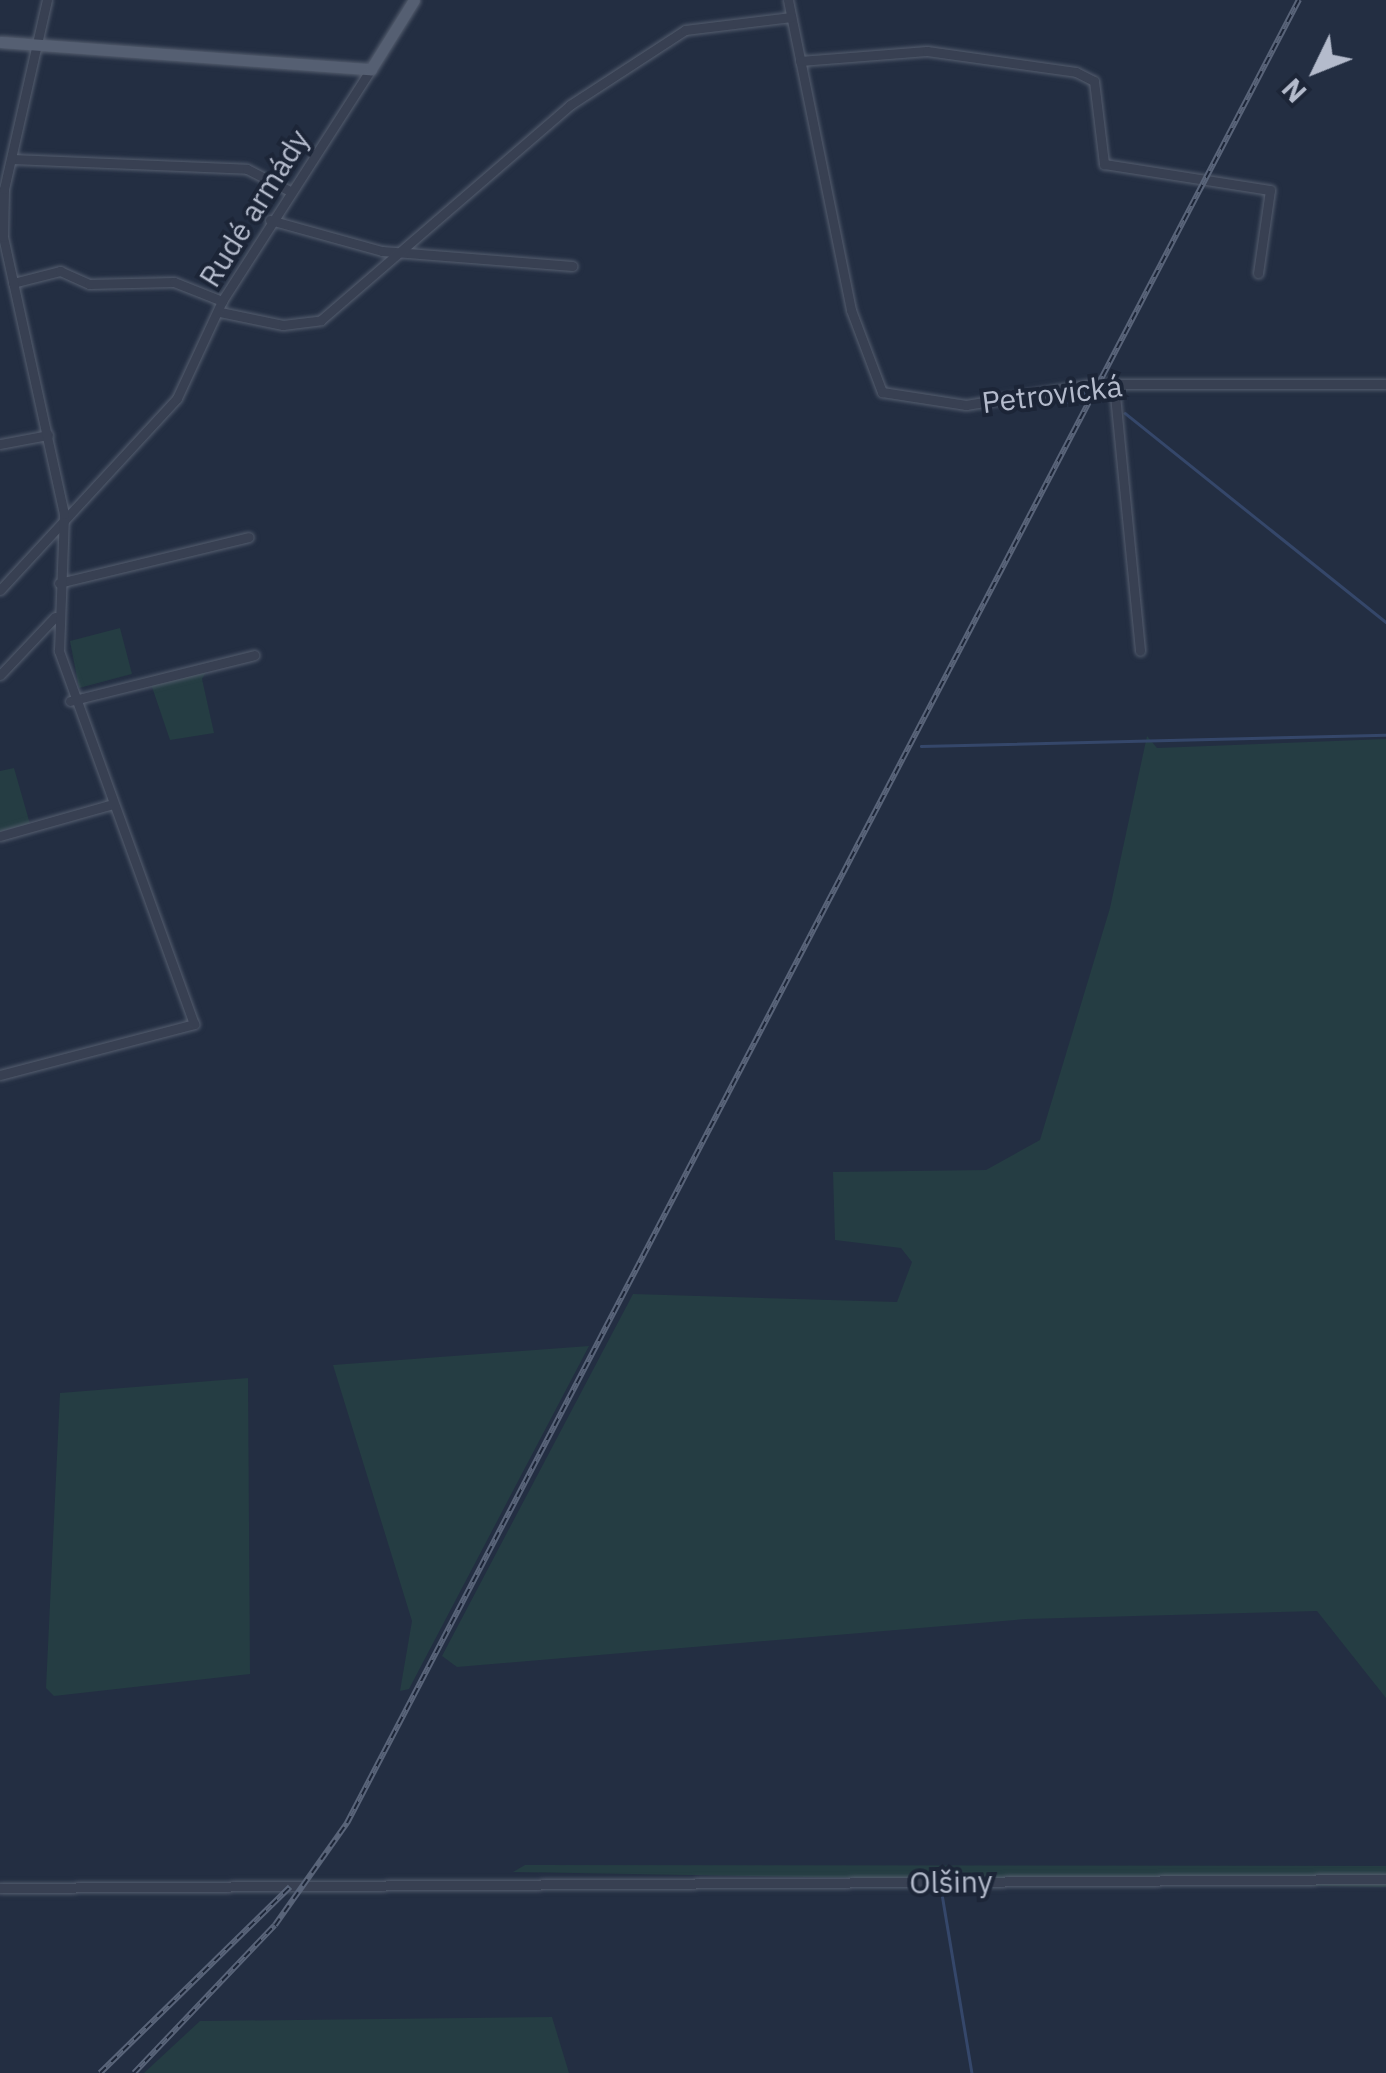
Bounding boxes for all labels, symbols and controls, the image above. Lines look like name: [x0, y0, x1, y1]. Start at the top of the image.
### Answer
north arrow: [1266, 20, 1366, 120]
text: N: [1273, 71, 1314, 111]
street label: Rudé armády: [191, 123, 317, 293]
street label: Petrovická: [980, 368, 1124, 420]
street label: Olšiny: [909, 1863, 993, 1901]

